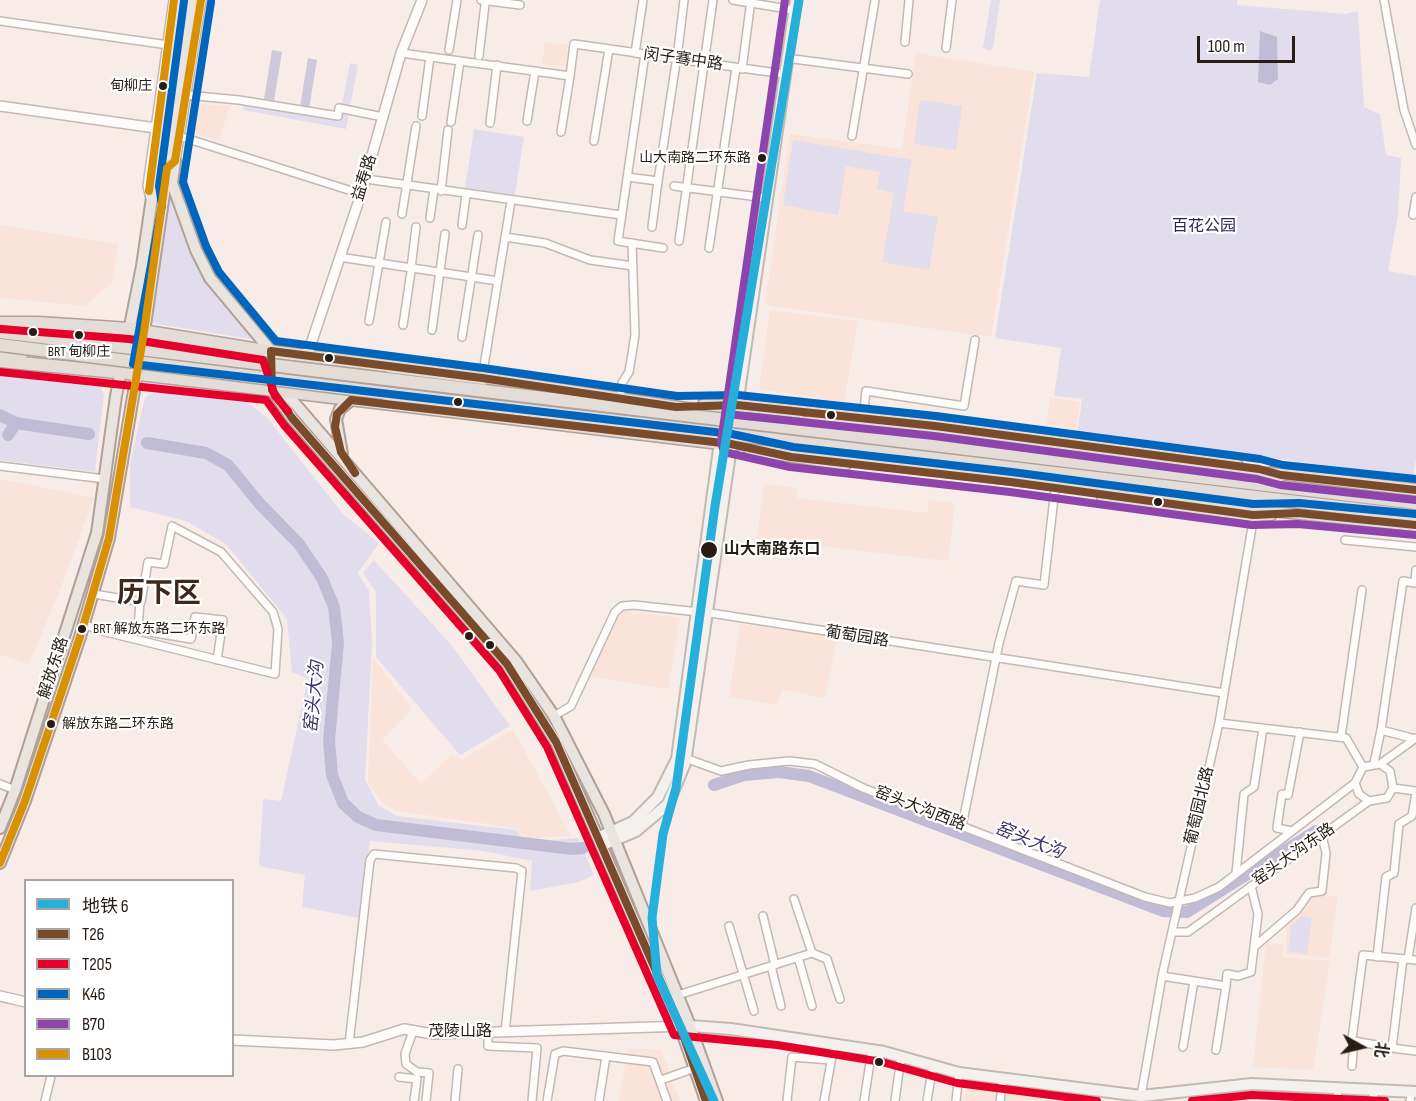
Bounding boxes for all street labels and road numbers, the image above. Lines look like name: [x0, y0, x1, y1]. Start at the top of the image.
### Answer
street label: 闵子骞中路: [642, 45, 724, 75]
street label: 益寿路: [349, 152, 381, 204]
street label: 葡萄园路: [824, 623, 890, 651]
street label: 解放东路: [35, 635, 73, 701]
street label: 葡萄园北路: [1182, 765, 1218, 847]
street label: 窑头大沟西路: [872, 783, 968, 835]
street label: 窑头大沟东路: [1249, 820, 1339, 890]
street label: 茂陵山路: [428, 1022, 492, 1042]

